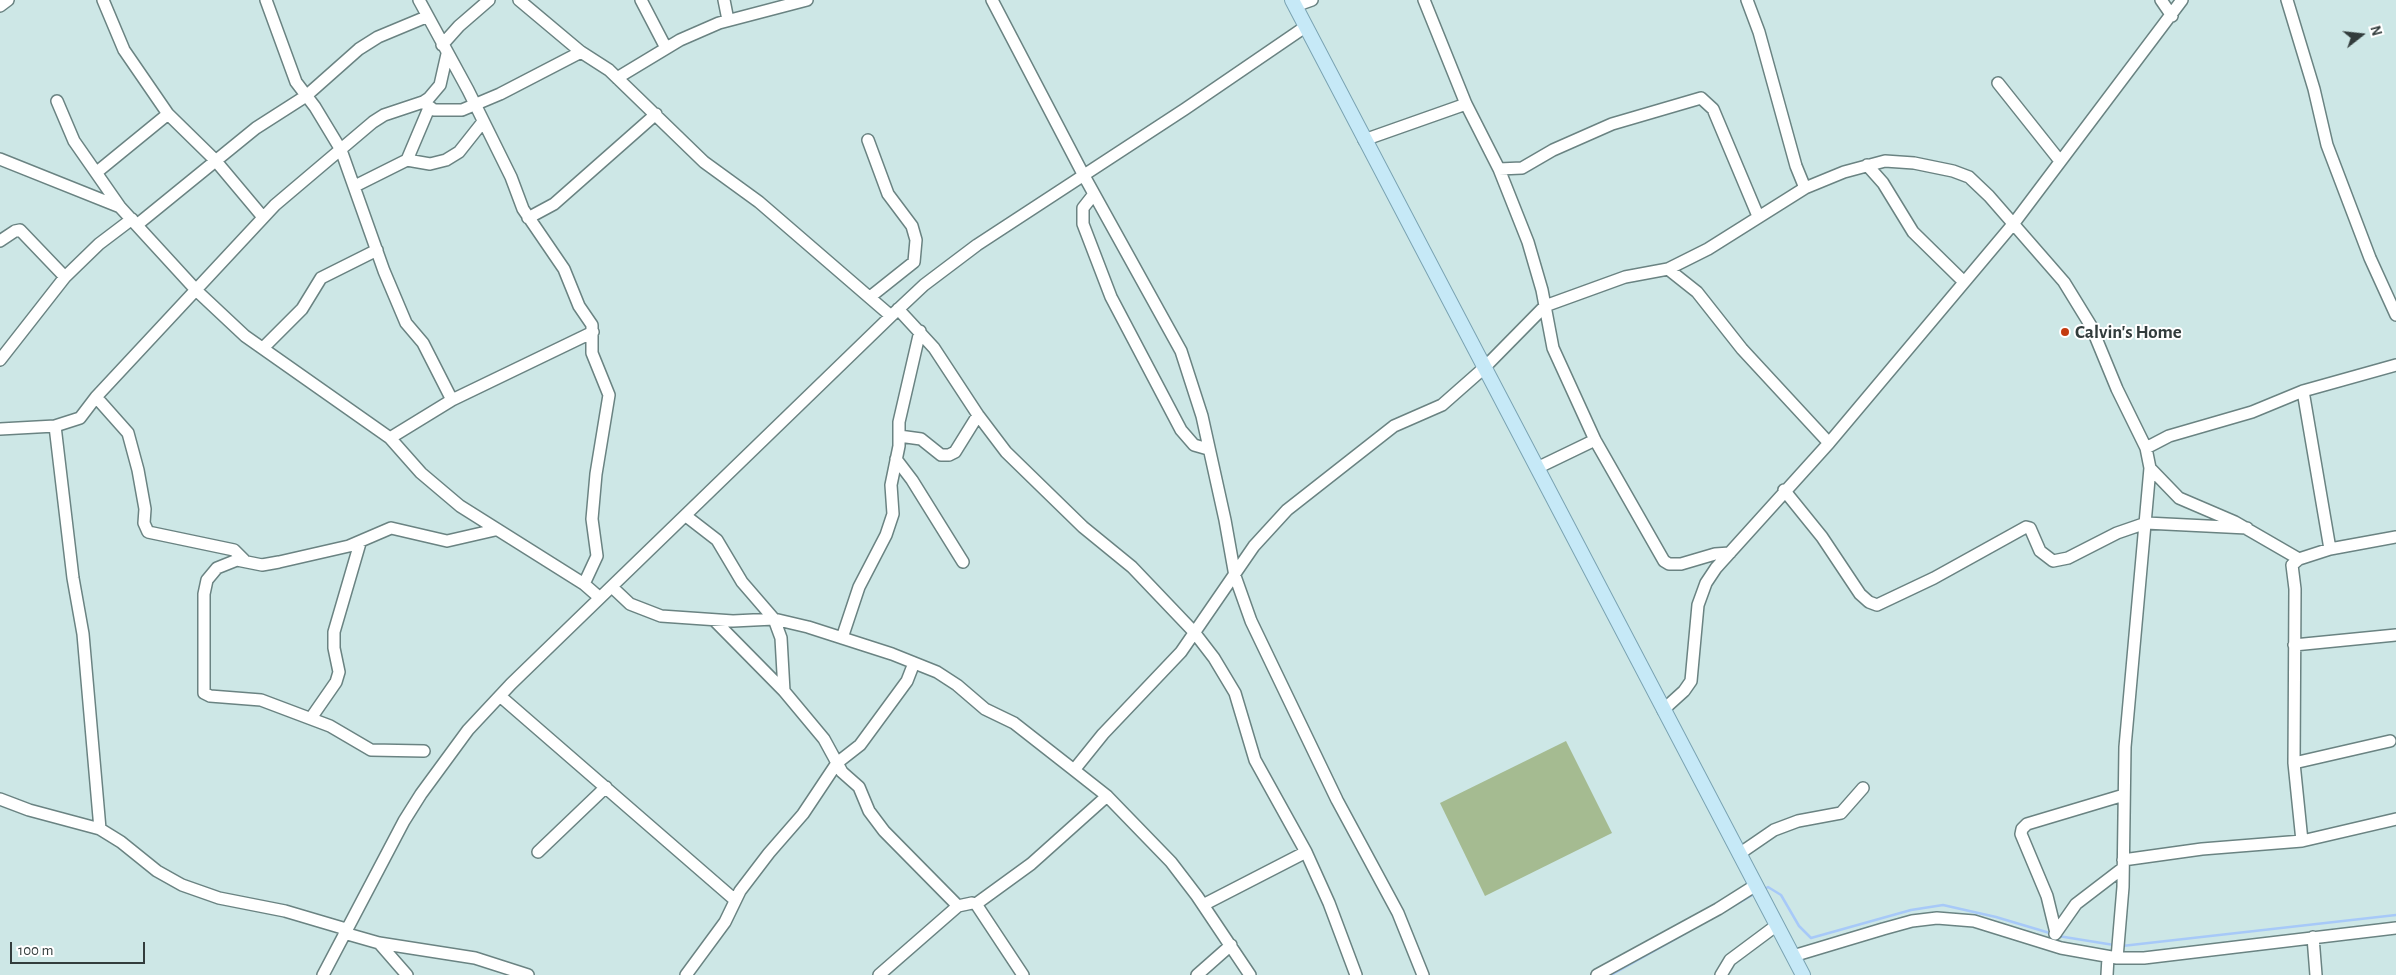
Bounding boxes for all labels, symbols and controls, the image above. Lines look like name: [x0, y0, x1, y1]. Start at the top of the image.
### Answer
north arrow: [2336, 10, 2386, 60]
text: N: [2367, 24, 2383, 37]
place label: Calvin's Home: [2075, 321, 2182, 343]
marker: Calvin's Home: [2059, 326, 2071, 338]
scale bar: [12, 932, 148, 964]
text: 100 m: [18, 943, 53, 958]

